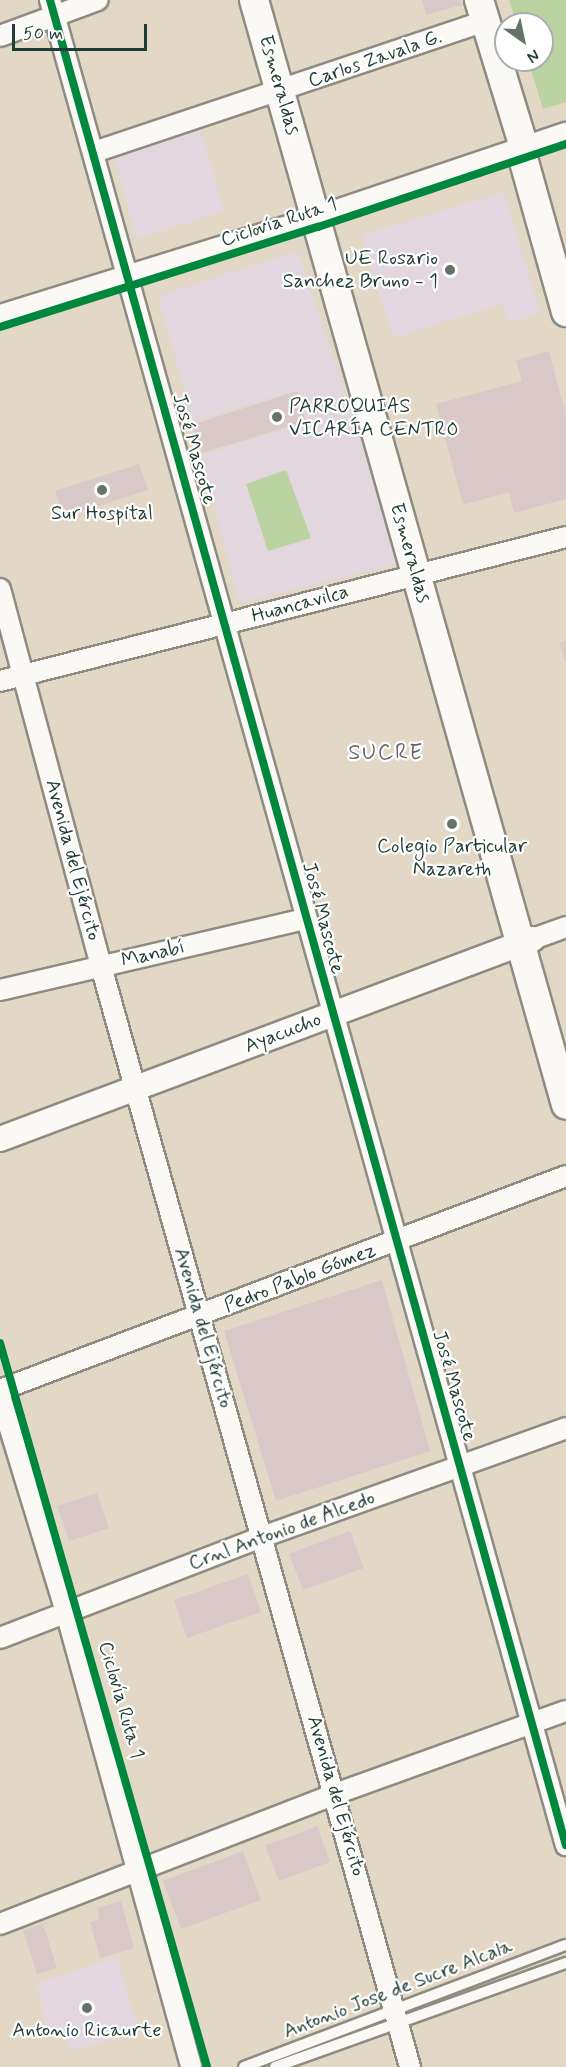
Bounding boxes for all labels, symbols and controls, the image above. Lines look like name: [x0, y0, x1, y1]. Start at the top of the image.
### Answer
scale bar: [15, 12, 150, 50]
north arrow: [494, 12, 554, 72]
text: 50 m: [23, 22, 63, 46]
street label: Carlos Zavala G.: [304, 24, 446, 94]
street label: Esmeraldas: [253, 32, 305, 138]
text: N: [523, 44, 543, 68]
street label: Ciclovía Ruta 1: [218, 192, 340, 252]
place label: UE Rosario Sanchez Bruno - 1: [278, 246, 438, 293]
marker: UE Rosario Sanchez Bruno - 1: [443, 263, 457, 277]
street label: José Mascote: [167, 391, 221, 507]
place label: PARROQUIAS VICARÍA CENTRO: [289, 394, 457, 441]
marker: PARROQUIAS VICARÍA CENTRO: [270, 410, 284, 424]
marker: Sur Hospital: [93, 481, 111, 499]
street label: Esmeraldas: [384, 500, 436, 606]
place label: Sur Hospital: [49, 501, 155, 525]
street label: Huancavilca: [249, 580, 351, 628]
district label: SUCRE: [347, 741, 425, 767]
street label: Avenida del Ejército: [40, 776, 106, 944]
marker: Colegio Particular Nazareth: [445, 817, 459, 831]
place label: Colegio Particular Nazareth: [377, 834, 527, 881]
street label: José Mascote: [297, 860, 349, 976]
street label: Manabí: [119, 935, 187, 973]
street label: Ayacucho: [241, 1007, 325, 1059]
street label: Pedro Pablo Gómez: [221, 1238, 379, 1318]
street label: Avenida del Ejército: [168, 1244, 238, 1412]
street label: José Mascote: [427, 1328, 481, 1444]
street label: Crnl Antonio de Alcedo: [184, 1486, 380, 1576]
street label: Ciclovía Ruta 1: [93, 1639, 149, 1761]
street label: Avenida del Ejército: [301, 1712, 371, 1880]
street label: Antonio Jose de Sucre Alcala: [279, 1934, 517, 2044]
marker: Antonio Ricaurte: [80, 2001, 94, 2015]
place label: Antonio Ricaurte: [12, 2018, 162, 2042]

